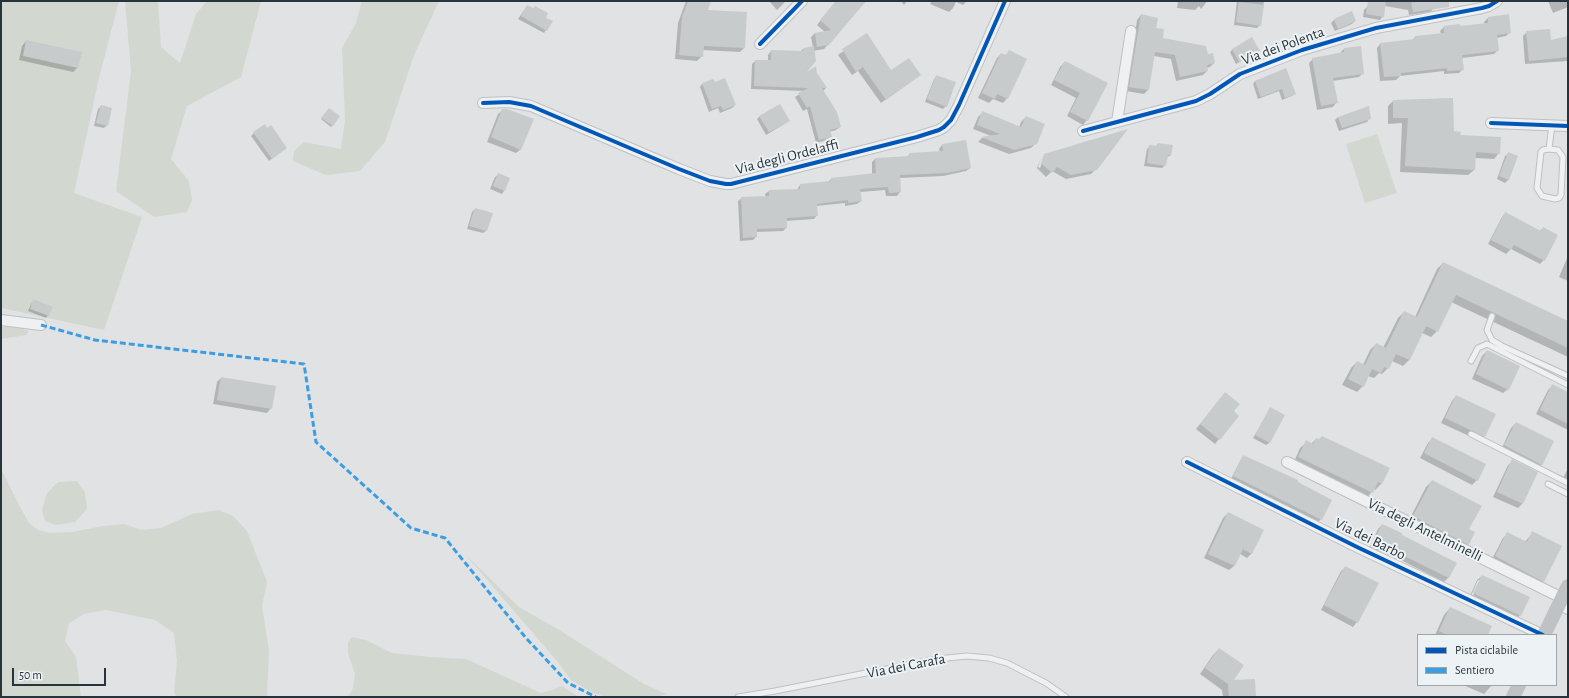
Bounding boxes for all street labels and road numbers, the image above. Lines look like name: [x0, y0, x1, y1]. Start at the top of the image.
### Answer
street label: Via dei Polenta: [1239, 23, 1327, 69]
street label: Via degli Ordelaffi: [734, 136, 840, 178]
street label: Via degli Antelminelli: [1364, 494, 1486, 566]
street label: Via dei Barbo: [1331, 514, 1409, 564]
street label: Via dei Carafa: [865, 650, 947, 682]

